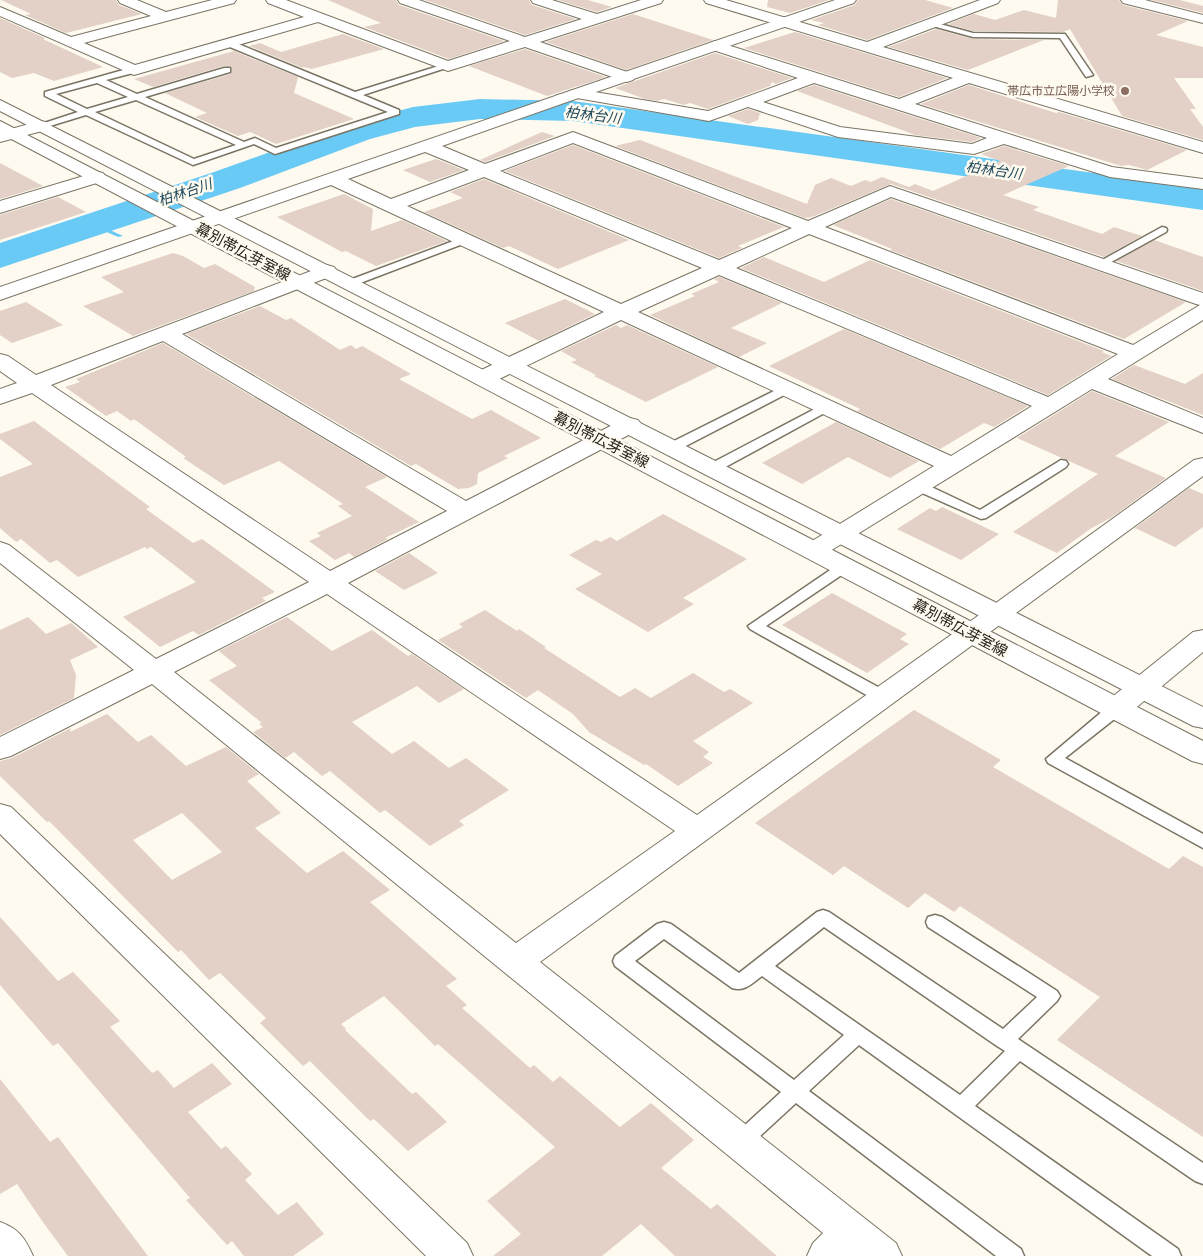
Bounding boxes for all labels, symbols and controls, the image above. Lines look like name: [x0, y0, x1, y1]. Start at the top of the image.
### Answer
place label: 帯広市立広陽小学校: [1007, 84, 1115, 98]
marker: 帯広市立広陽小学校: [1119, 85, 1131, 97]
water label: 柏林台川: [564, 104, 624, 127]
water label: 柏林台川: [965, 158, 1025, 182]
water label: 柏林台川: [156, 175, 216, 209]
street label: 幕別帯広芽室線: [192, 219, 294, 285]
street label: 幕別帯広芽室線: [550, 408, 652, 472]
street label: 幕別帯広芽室線: [909, 595, 1011, 661]

